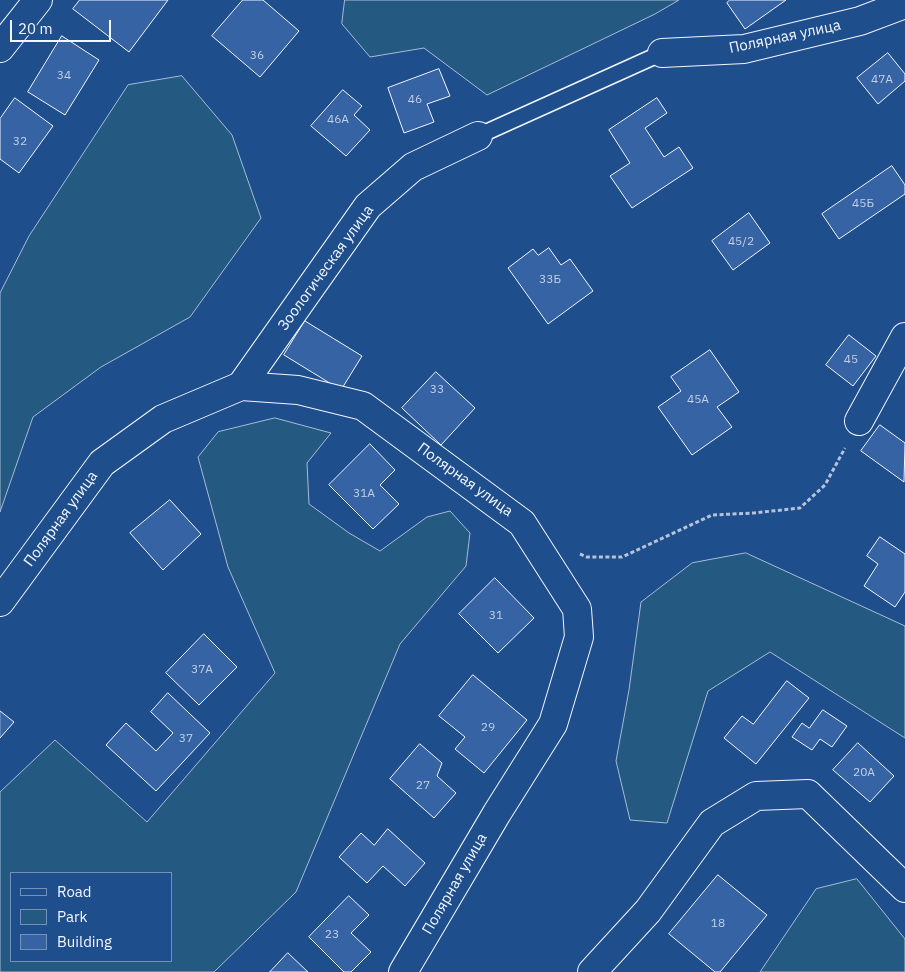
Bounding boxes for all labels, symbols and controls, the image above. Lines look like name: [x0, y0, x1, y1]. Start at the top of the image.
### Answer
scale bar: [12, 10, 114, 42]
street label: Полярная улица: [727, 16, 843, 58]
text: 20 m: [18, 19, 53, 38]
house number: 36: [250, 49, 264, 63]
house number: 34: [57, 69, 71, 83]
house number: 47А: [871, 73, 893, 87]
house number: 46: [408, 93, 422, 107]
house number: 46А: [327, 113, 349, 127]
house number: 32: [13, 135, 27, 149]
house number: 45Б: [852, 197, 874, 211]
street label: Зоологическая улица: [274, 202, 378, 334]
house number: 45/2: [728, 235, 754, 249]
house number: 33Б: [539, 273, 561, 287]
house number: 45: [844, 353, 858, 367]
house number: 33: [430, 383, 444, 397]
house number: 45А: [687, 393, 709, 407]
street label: Полярная улица: [414, 439, 516, 521]
street label: Полярная улица: [20, 468, 102, 570]
house number: 31А: [353, 487, 375, 501]
house number: 31: [489, 609, 503, 623]
house number: 37А: [191, 663, 213, 677]
house number: 29: [481, 721, 495, 735]
house number: 37: [179, 732, 193, 746]
house number: 20А: [853, 766, 875, 780]
house number: 27: [416, 779, 430, 793]
street label: Полярная улица: [419, 830, 491, 938]
legend: [10, 872, 172, 962]
text: Road: [57, 882, 92, 901]
text: Park: [57, 907, 87, 926]
house number: 18: [711, 917, 725, 931]
house number: 23: [325, 928, 339, 942]
text: Building: [57, 932, 112, 951]

